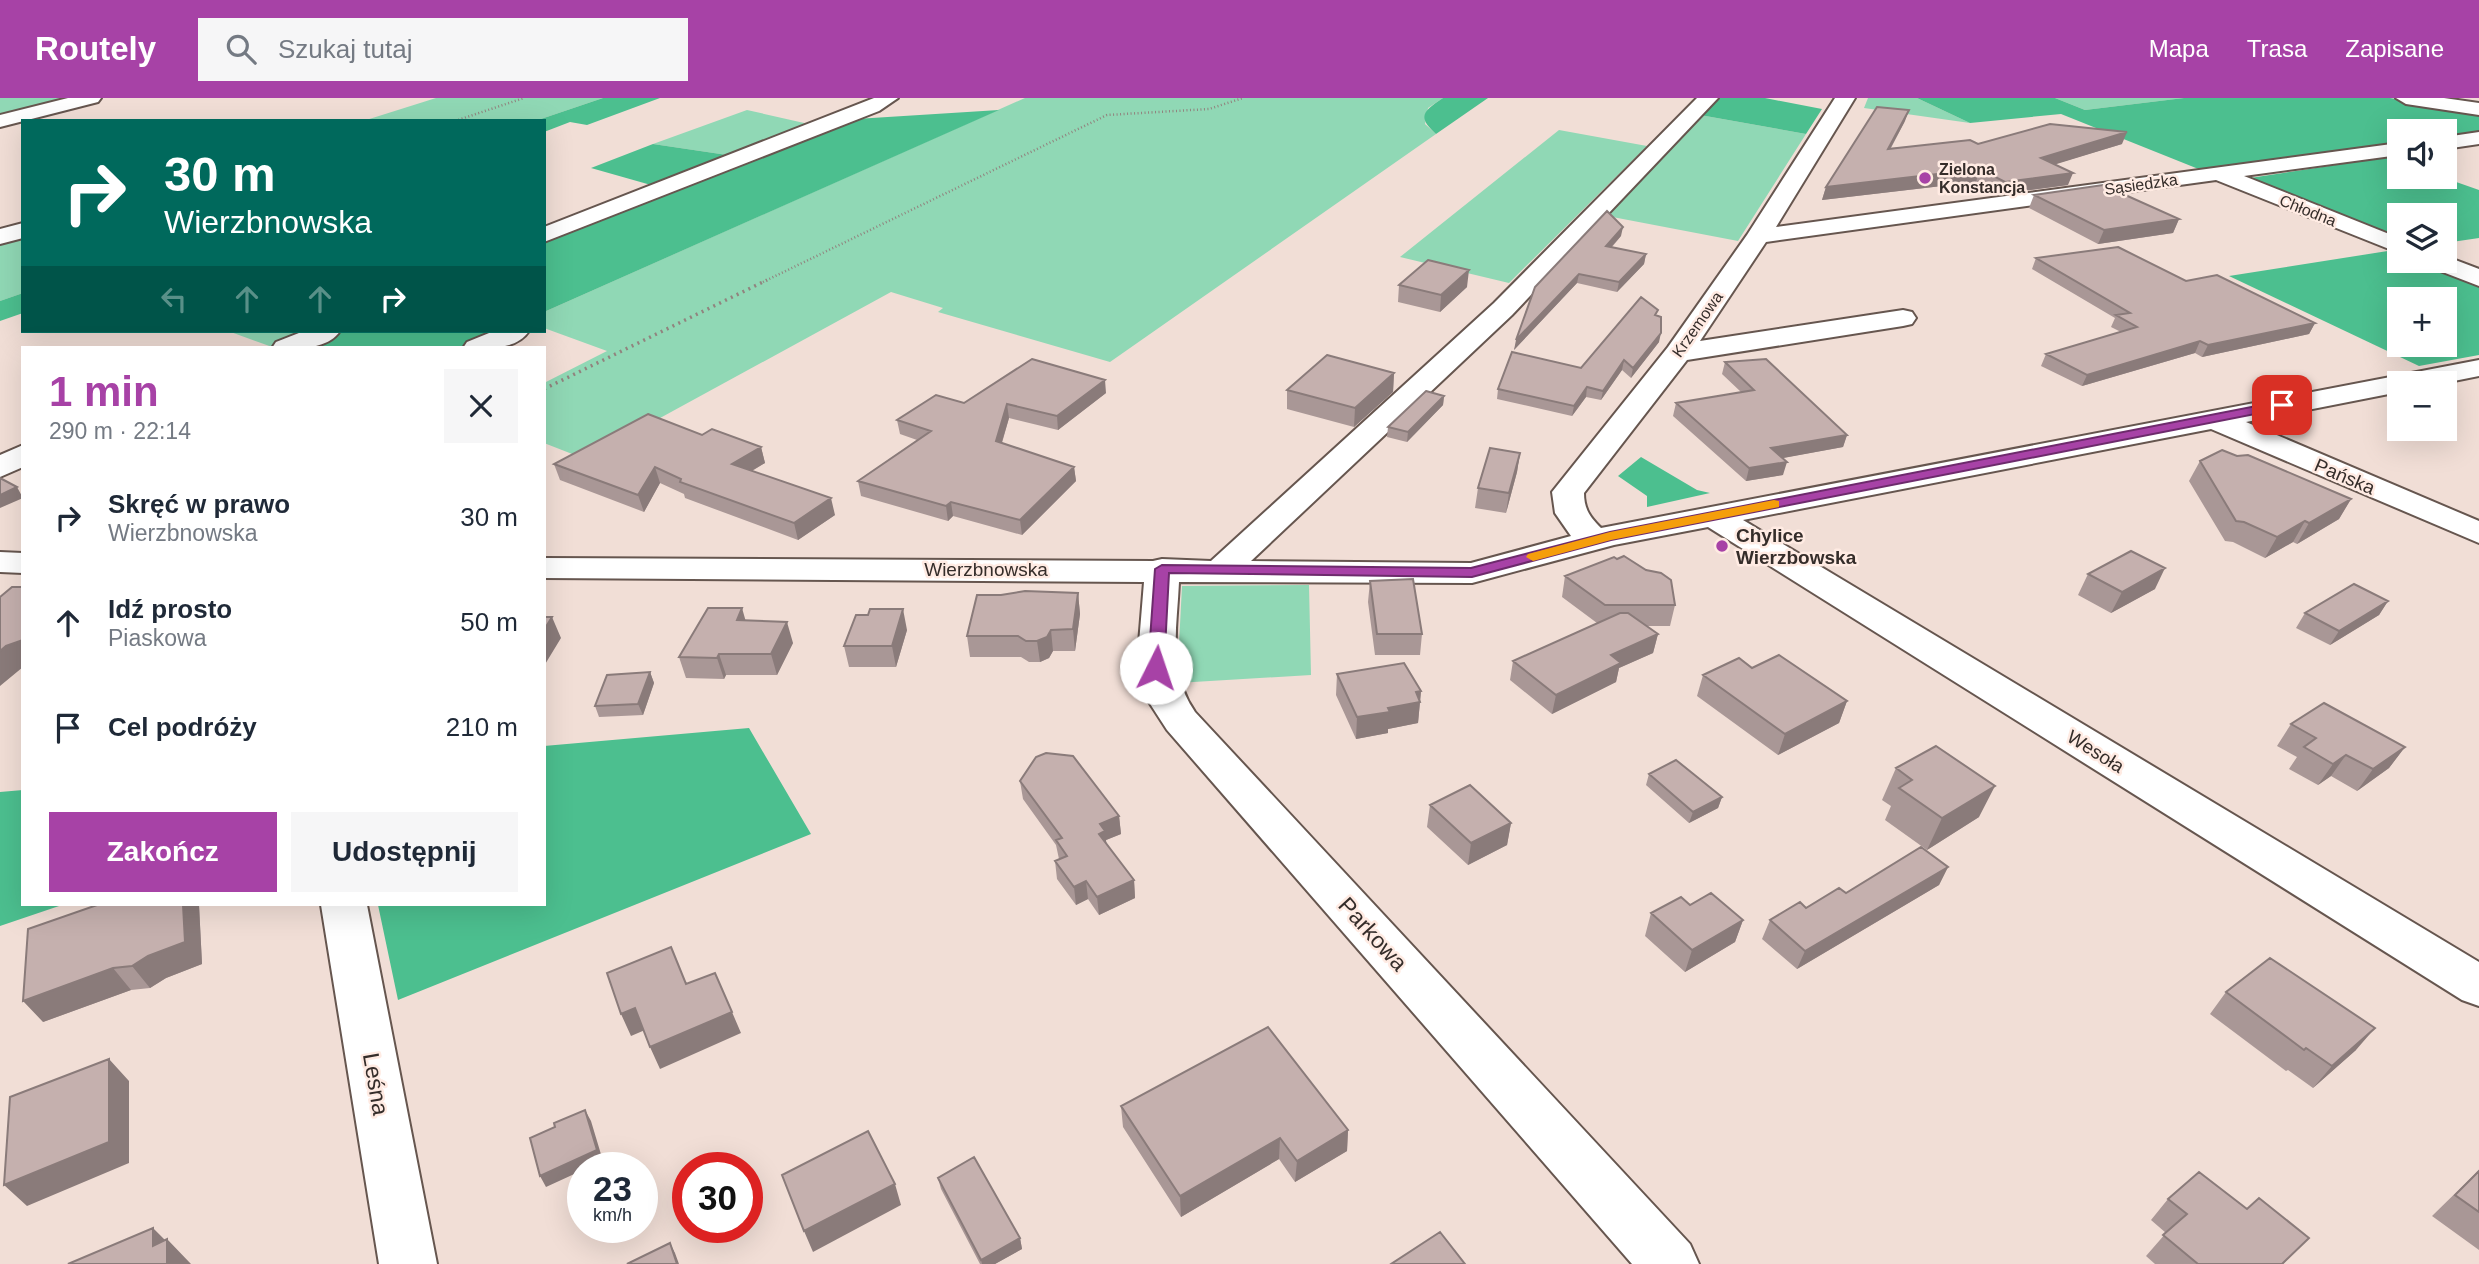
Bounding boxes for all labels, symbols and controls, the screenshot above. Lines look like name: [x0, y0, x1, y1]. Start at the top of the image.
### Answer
search box: [198, 18, 688, 81]
text: Routely: [35, 30, 156, 67]
icon: search: [222, 30, 260, 68]
text: Szukaj tutaj: [278, 34, 412, 64]
text: Mapa: [2149, 35, 2209, 62]
text: Trasa: [2247, 35, 2307, 62]
text: Zapisane: [2345, 35, 2444, 62]
map controls: [2387, 119, 2457, 441]
button: sound: [2387, 119, 2457, 189]
icon: right: [49, 147, 140, 238]
text: 30 m: [164, 147, 276, 201]
place label: Zielona Konstancja: [1939, 161, 2025, 196]
marker: Zielona Konstancja: [1917, 170, 1933, 186]
street label: Sąsiedzka: [2103, 171, 2179, 198]
street label: Chłodna: [2277, 191, 2339, 230]
button: layers: [2387, 203, 2457, 273]
text: Wierzbnowska: [164, 204, 372, 240]
icon: left: [155, 280, 193, 318]
icon: ahead: [228, 280, 266, 318]
icon: ahead: [301, 280, 339, 318]
icon: right: [374, 280, 412, 318]
button: +: [2387, 287, 2457, 357]
street label: Krzemowa: [1669, 288, 1726, 360]
text: 1 min: [49, 368, 159, 415]
button: close: [444, 369, 518, 443]
button: −: [2387, 371, 2457, 441]
pin: [2252, 375, 2312, 435]
icon: arrive: [2263, 386, 2301, 424]
text: 290 m · 22:14: [49, 418, 191, 444]
street label: Pańska: [2312, 454, 2378, 499]
text: Skręć w prawo: [108, 489, 290, 519]
icon: right: [49, 499, 87, 537]
text: 30 m: [460, 502, 518, 532]
text: Wierzbnowska: [108, 520, 258, 546]
place label: Chylice Wierzbowska: [1736, 525, 1857, 568]
marker: Chylice Wierzbowska: [1714, 538, 1730, 554]
street label: Wierzbnowska: [924, 559, 1048, 580]
text: Idź prosto: [108, 594, 232, 624]
icon: ahead: [49, 604, 87, 642]
text: 50 m: [460, 607, 518, 637]
text: Piaskowa: [108, 625, 206, 651]
position arrow: [1119, 631, 1193, 705]
icon: arrive: [49, 709, 87, 747]
text: Cel podróży: [108, 712, 257, 742]
text: 210 m: [446, 712, 518, 742]
street label: Wesoła: [2063, 726, 2128, 777]
button: Zakończ: [49, 812, 277, 892]
button: Udostępnij: [291, 812, 518, 892]
street label: Parkowa: [1333, 892, 1413, 976]
street label: Leśna: [358, 1051, 394, 1117]
speed limit sign: 30: [672, 1152, 763, 1243]
text: 23: [593, 1169, 632, 1208]
text: km/h: [593, 1205, 632, 1225]

